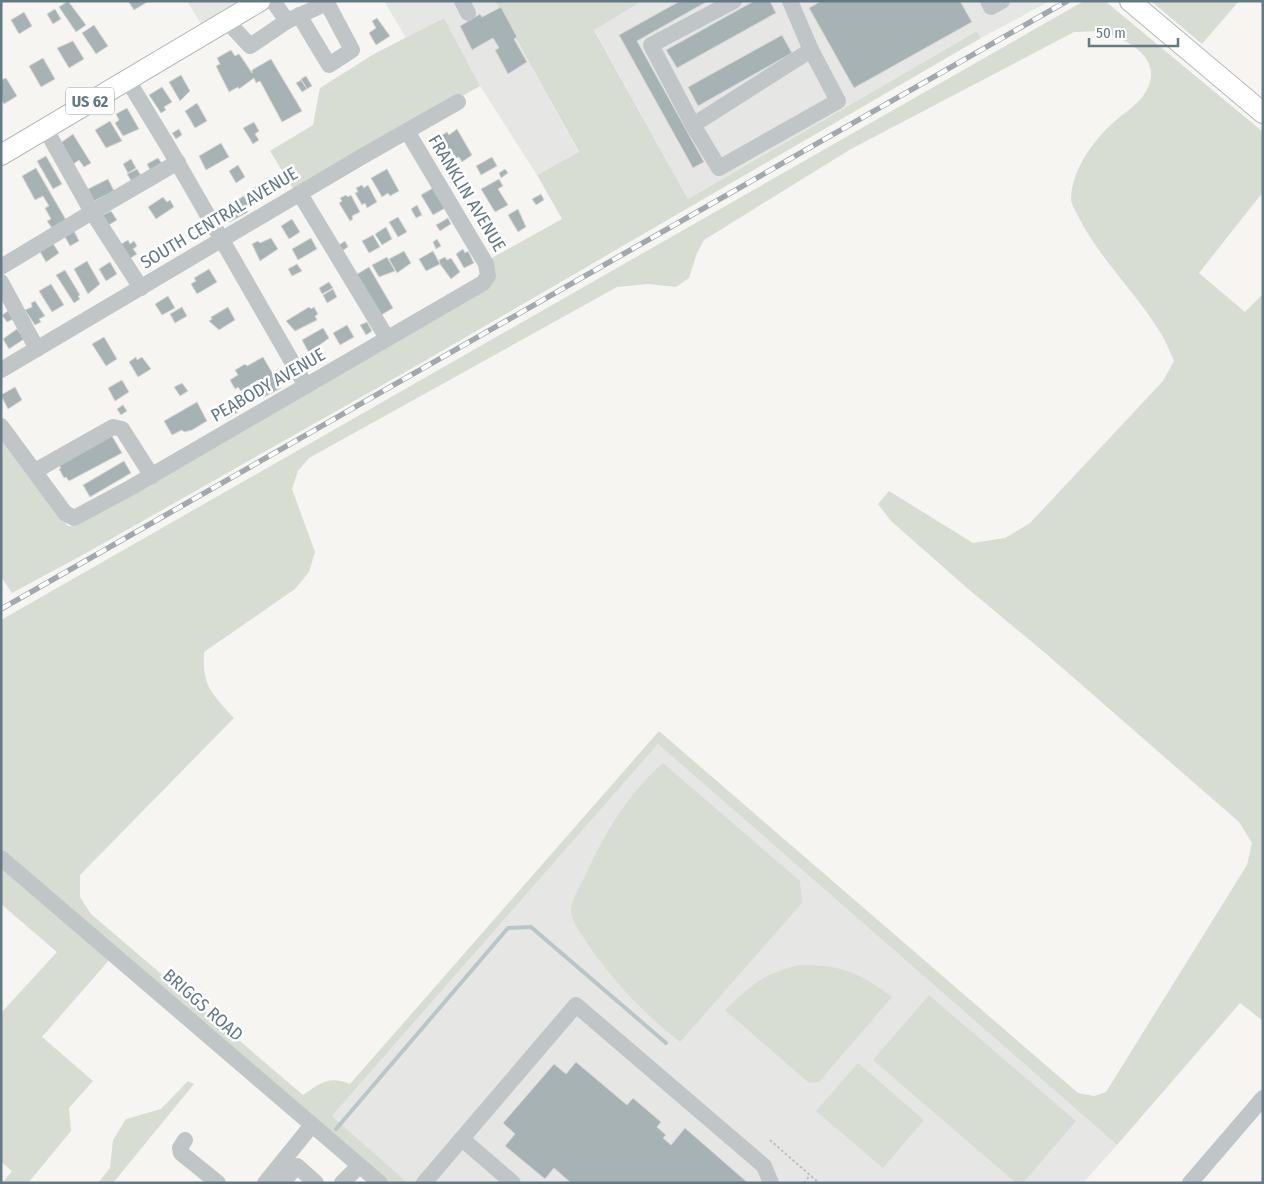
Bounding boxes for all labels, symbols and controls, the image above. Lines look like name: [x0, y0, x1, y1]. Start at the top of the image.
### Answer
scale bar: [1089, 15, 1178, 47]
text: 50 m: [1096, 24, 1126, 42]
road number: US 62: [66, 88, 114, 114]
street label: FRANKLIN AVENUE: [424, 131, 510, 255]
street label: SOUTH CENTRAL AVENUE: [136, 162, 302, 274]
street label: PEABODY AVENUE: [207, 343, 329, 427]
street label: BRIGGS ROAD: [158, 964, 248, 1046]

